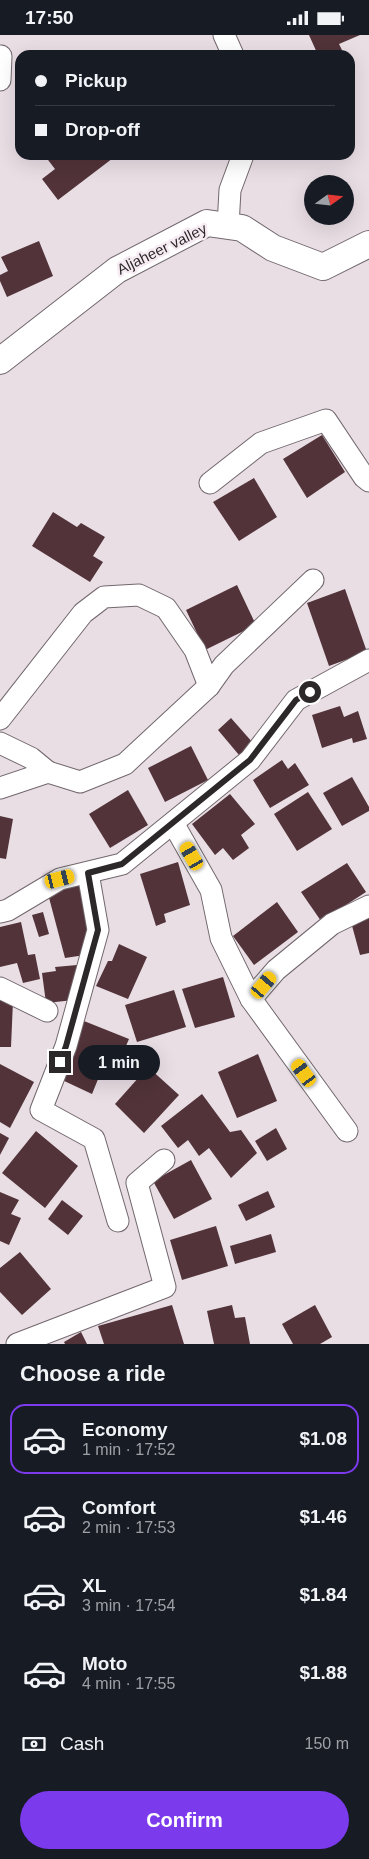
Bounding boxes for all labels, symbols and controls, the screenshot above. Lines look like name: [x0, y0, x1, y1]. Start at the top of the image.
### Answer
text: 17:50: [25, 7, 74, 28]
text: Pickup: [65, 70, 127, 91]
text: Drop-off: [65, 119, 140, 140]
north arrow: [304, 175, 354, 225]
map controls: [304, 175, 354, 225]
street label: Aljaheer valley: [114, 219, 210, 278]
route start: [299, 681, 321, 703]
car: [178, 839, 205, 873]
car: [43, 868, 76, 890]
car: [248, 969, 279, 1001]
callout: 1 min: [78, 1045, 160, 1079]
route end: [49, 1051, 71, 1073]
text: 1 min: [98, 1054, 140, 1071]
car: [289, 1056, 318, 1090]
text: Choose a ride: [20, 1361, 165, 1386]
icon: car: [22, 1417, 67, 1462]
text: Economy: [82, 1419, 168, 1440]
text: $1.08: [299, 1428, 347, 1449]
text: 1 min · 17:52: [82, 1441, 175, 1458]
icon: car: [22, 1495, 67, 1540]
text: Comfort: [82, 1497, 156, 1518]
text: $1.46: [299, 1506, 347, 1527]
text: 2 min · 17:53: [82, 1519, 175, 1536]
icon: car: [22, 1573, 67, 1618]
text: XL: [82, 1575, 106, 1596]
text: $1.84: [299, 1584, 347, 1605]
text: 3 min · 17:54: [82, 1597, 175, 1614]
icon: car: [22, 1651, 67, 1696]
text: Moto: [82, 1653, 127, 1674]
text: $1.88: [299, 1662, 347, 1683]
text: 4 min · 17:55: [82, 1675, 175, 1692]
icon: cash: [20, 1730, 48, 1758]
text: Cash: [60, 1733, 104, 1754]
text: 150 m: [305, 1735, 349, 1752]
button: Confirm: [20, 1791, 349, 1849]

